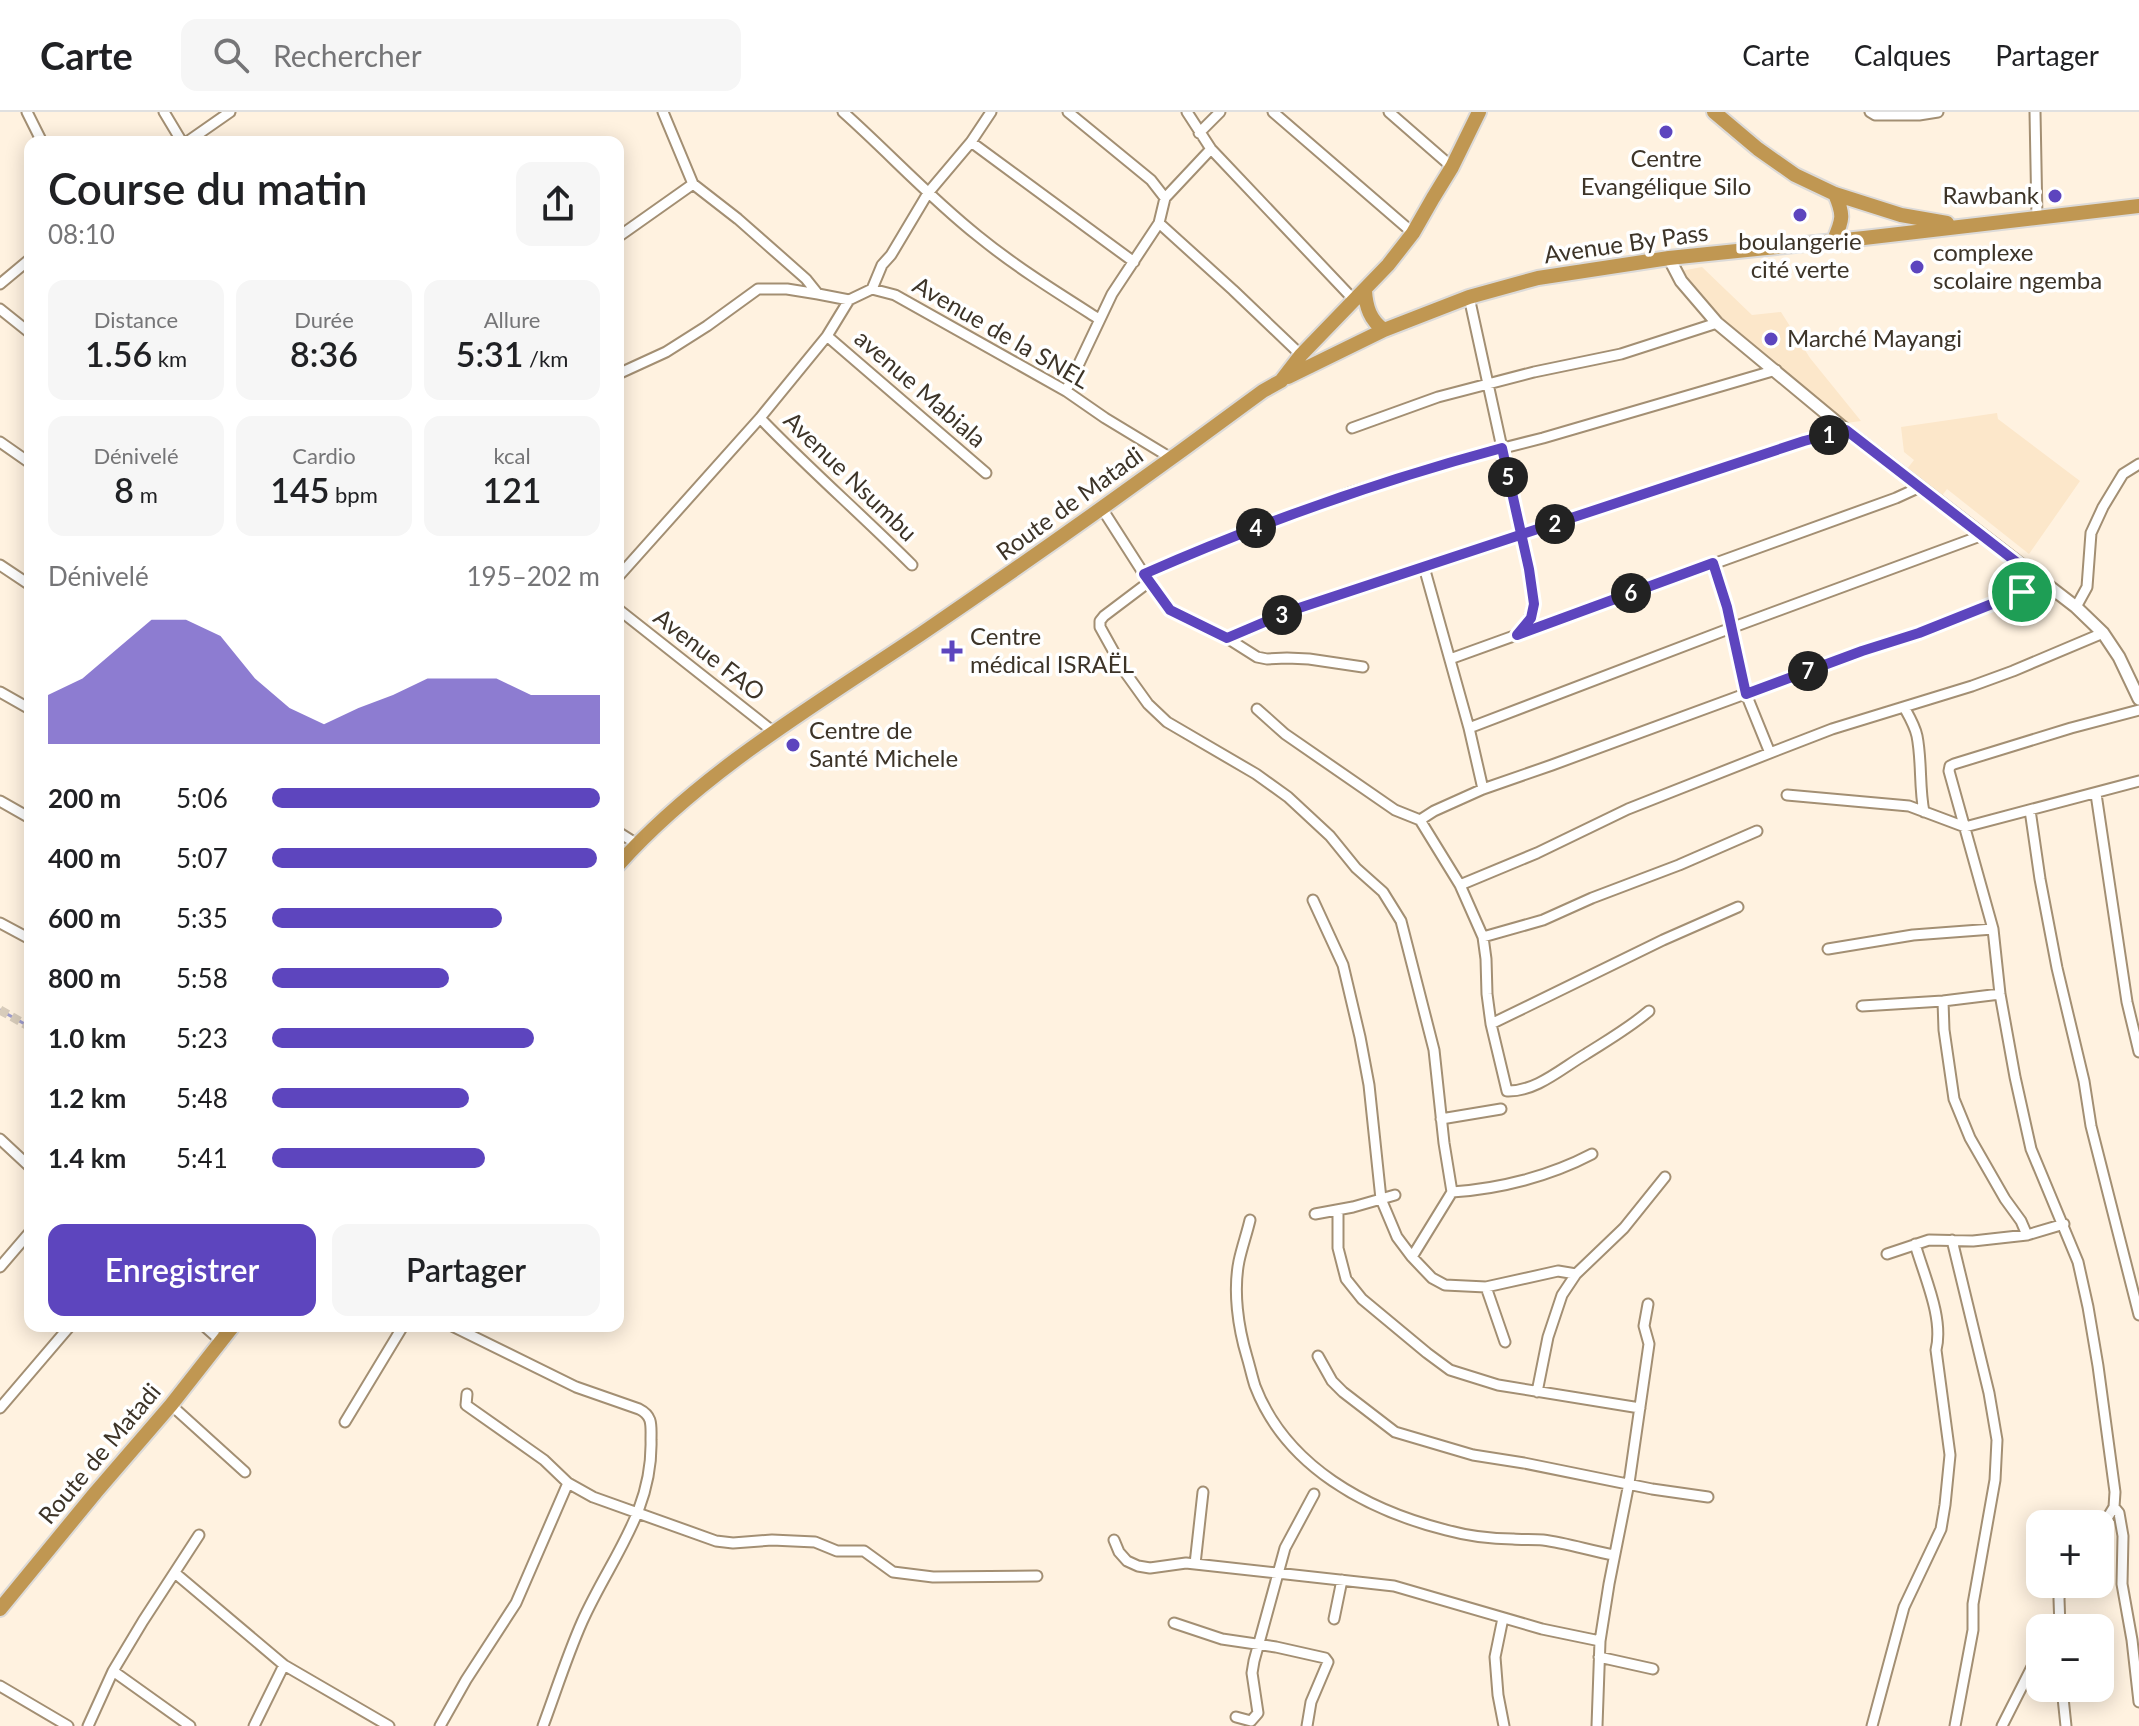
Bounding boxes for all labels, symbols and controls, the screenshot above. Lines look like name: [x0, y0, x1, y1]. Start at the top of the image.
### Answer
search box: [181, 19, 741, 91]
text: Carte: [40, 32, 133, 78]
icon: search: [209, 33, 253, 77]
text: Rechercher: [273, 37, 422, 73]
text: Carte: [1742, 38, 1810, 72]
text: Calques: [1854, 38, 1951, 72]
text: Partager: [1995, 38, 2099, 72]
marker: Centre Evangélique Silo: [1657, 123, 1675, 141]
place label: Centre Evangélique Silo: [1581, 143, 1751, 200]
text: Course du matin: [48, 162, 367, 214]
button: share: [516, 162, 600, 246]
place label: Rawbank: [1942, 180, 2040, 209]
marker: Rawbank: [2046, 187, 2064, 205]
marker: boulangerie cité verte: [1791, 206, 1809, 224]
street label: Avenue By Pass: [1542, 217, 1710, 268]
text: 08:10: [48, 218, 115, 250]
place label: boulangerie cité verte: [1738, 226, 1862, 283]
place label: complexe scolaire ngemba: [1933, 237, 2102, 294]
marker: complexe scolaire ngemba: [1908, 258, 1926, 276]
street label: Avenue de la SNEL: [908, 269, 1095, 394]
text: Distance: [94, 306, 178, 333]
text: Durée: [294, 306, 354, 333]
text: Allure: [484, 306, 540, 333]
street label: avenue Mabiala: [849, 323, 993, 453]
place label: Marché Mayangi: [1787, 323, 1962, 352]
marker: Marché Mayangi: [1762, 330, 1780, 348]
text: 1.56: [85, 333, 152, 374]
text: 8:36: [290, 333, 358, 374]
text: 5:31: [456, 333, 523, 374]
text: km: [152, 345, 187, 372]
text: /km: [523, 345, 568, 372]
street label: Avenue Nsumbu: [778, 405, 924, 547]
pin: 1: [1809, 415, 1849, 455]
text: 1: [1823, 421, 1835, 448]
street label: Route de Matadi: [990, 440, 1148, 566]
text: Dénivelé: [93, 442, 179, 469]
text: Cardio: [292, 442, 356, 469]
text: kcal: [493, 442, 531, 469]
pin: 5: [1488, 457, 1528, 497]
text: 5: [1502, 463, 1514, 490]
text: 8: [114, 469, 134, 510]
text: 145: [270, 469, 329, 510]
text: 121: [482, 469, 542, 510]
text: m: [134, 481, 158, 508]
text: bpm: [329, 481, 378, 508]
pin: 2: [1535, 504, 1575, 544]
pin: 4: [1236, 508, 1276, 548]
text: 2: [1549, 510, 1561, 537]
text: 4: [1250, 514, 1262, 541]
pin: [1988, 558, 2056, 626]
text: Dénivelé: [48, 560, 149, 592]
text: 195–202 m: [466, 560, 600, 592]
icon: arrive: [2000, 570, 2044, 614]
pin: 6: [1611, 573, 1651, 613]
text: 6: [1625, 579, 1637, 606]
pin: 3: [1262, 595, 1302, 635]
text: 3: [1276, 601, 1288, 628]
street label: Avenue FAO: [649, 602, 771, 706]
place label: Centre médical ISRAËL: [970, 621, 1134, 678]
marker: Centre médical ISRAËL: [941, 640, 963, 662]
pin: 7: [1788, 651, 1828, 691]
text: 7: [1802, 657, 1814, 684]
place label: Centre de Santé Michele: [809, 715, 958, 772]
marker: Centre de Santé Michele: [784, 736, 802, 754]
text: 200 m: [48, 782, 121, 814]
text: 5:06: [176, 782, 228, 814]
text: 400 m: [48, 842, 121, 874]
text: 5:07: [176, 842, 228, 874]
text: 600 m: [48, 902, 121, 934]
text: 5:35: [176, 902, 228, 934]
text: 800 m: [48, 962, 121, 994]
text: 5:58: [176, 962, 228, 994]
text: 1.0 km: [48, 1022, 126, 1054]
text: 5:23: [176, 1022, 228, 1054]
text: 1.2 km: [48, 1082, 126, 1114]
text: 5:48: [176, 1082, 228, 1114]
text: 1.4 km: [48, 1142, 126, 1174]
text: 5:41: [176, 1142, 228, 1174]
button: Enregistrer: [48, 1224, 316, 1316]
button: Partager: [332, 1224, 600, 1316]
street label: Route de Matadi: [32, 1377, 166, 1529]
map controls: [2026, 1510, 2114, 1702]
button: +: [2026, 1510, 2114, 1598]
button: −: [2026, 1614, 2114, 1702]

